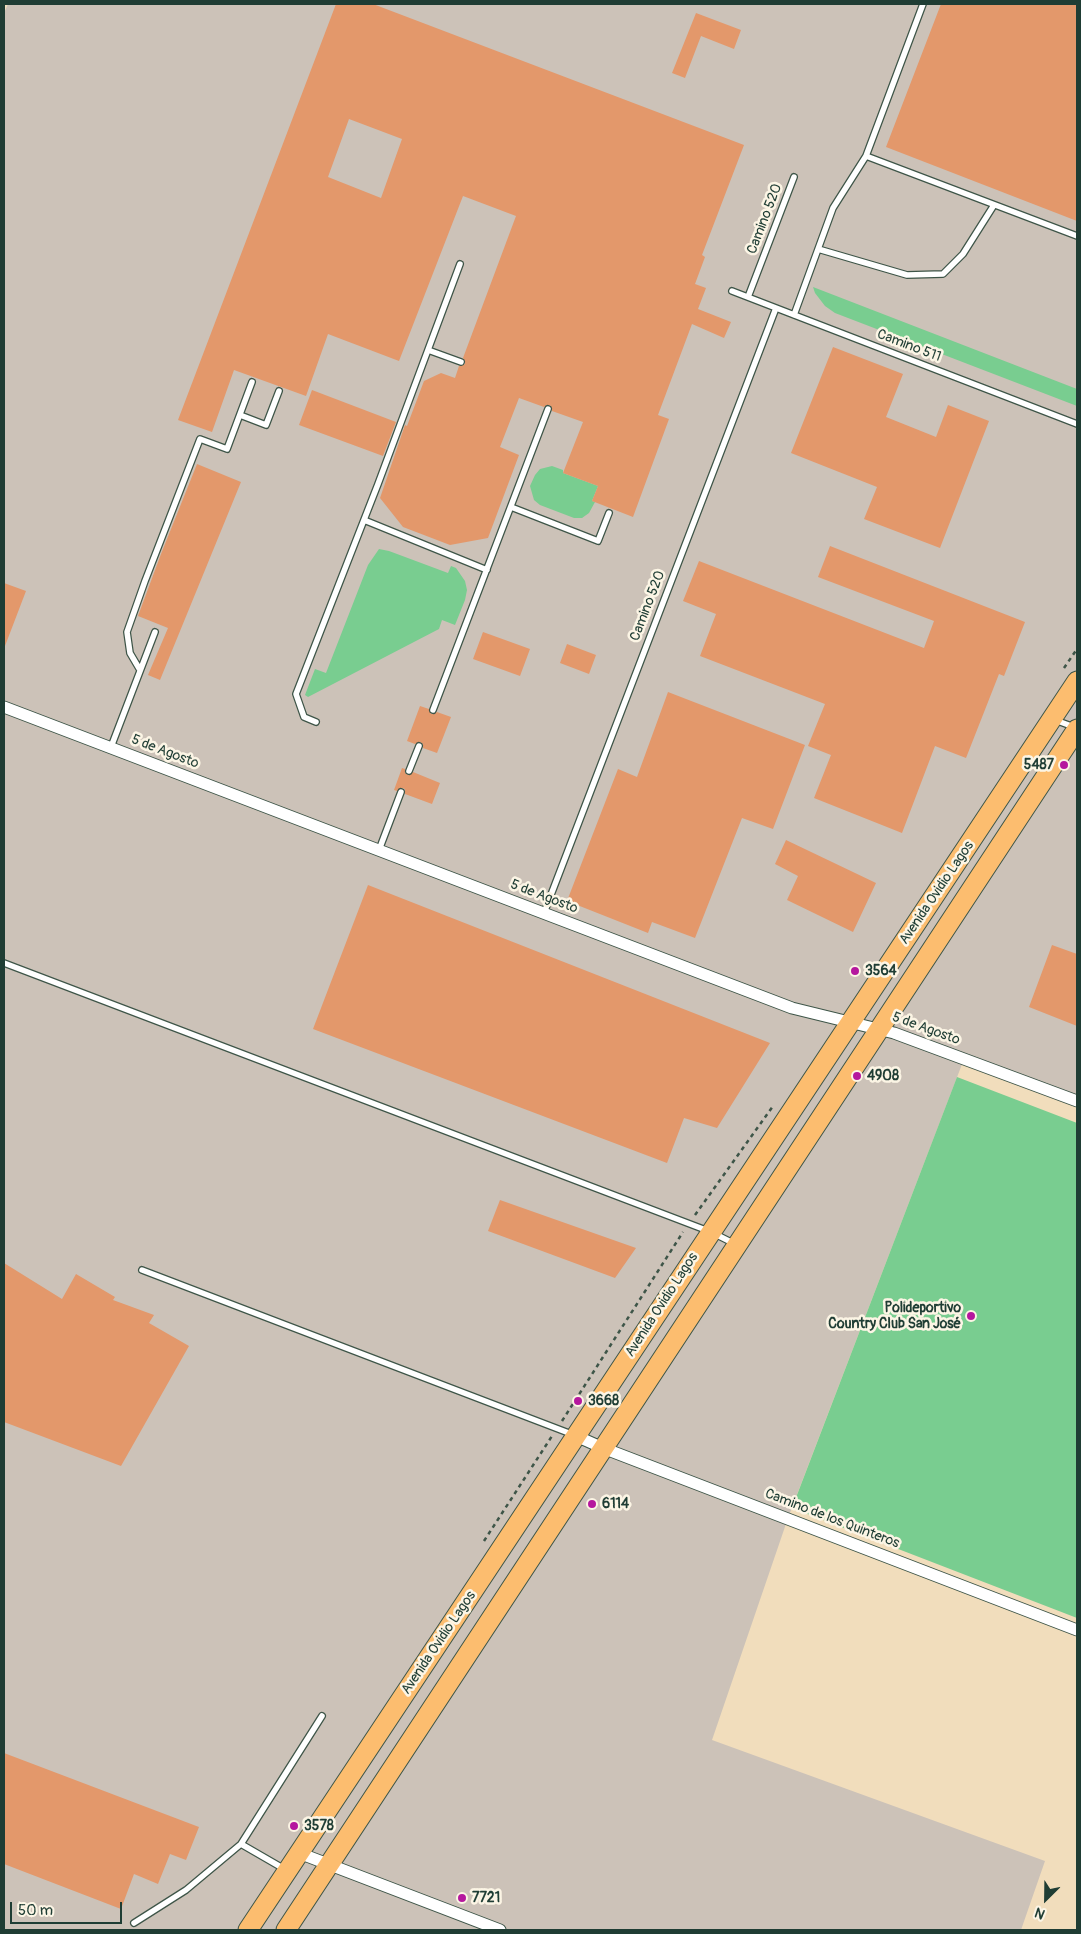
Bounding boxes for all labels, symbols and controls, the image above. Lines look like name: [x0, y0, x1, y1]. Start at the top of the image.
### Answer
street label: Camino 520: [744, 182, 786, 256]
street label: Camino 511: [875, 326, 943, 366]
street label: Camino 520: [627, 569, 669, 643]
street label: 5 de Agosto: [129, 732, 201, 772]
place label: 5487: [1024, 757, 1054, 773]
marker: 5487: [1058, 759, 1070, 771]
street label: Avenida Ovidio Lagos: [896, 838, 978, 948]
street label: 5 de Agosto: [508, 877, 580, 917]
place label: 3564: [865, 963, 897, 979]
marker: 3564: [849, 965, 861, 977]
street label: 5 de Agosto: [890, 1009, 962, 1049]
place label: 4908: [867, 1068, 899, 1084]
marker: 4908: [851, 1070, 863, 1082]
street label: Avenida Ovidio Lagos: [622, 1250, 702, 1360]
place label: Polideportivo Country Club San José: [828, 1300, 961, 1332]
marker: Polideportivo Country Club San José: [965, 1310, 977, 1322]
place label: 3668: [588, 1393, 619, 1409]
marker: 3668: [572, 1395, 584, 1407]
street label: Camino de los Quinteros: [762, 1486, 902, 1552]
place label: 6114: [602, 1496, 629, 1512]
marker: 6114: [586, 1498, 598, 1510]
street label: Avenida Ovidio Lagos: [398, 1588, 480, 1698]
place label: 3578: [304, 1818, 334, 1834]
marker: 3578: [288, 1820, 300, 1832]
north arrow: [1021, 1874, 1071, 1924]
place label: 7721: [472, 1890, 500, 1906]
scale bar: [12, 1892, 125, 1924]
marker: 7721: [456, 1892, 468, 1904]
text: 50 m: [18, 1901, 53, 1920]
text: N: [1032, 1904, 1048, 1923]

